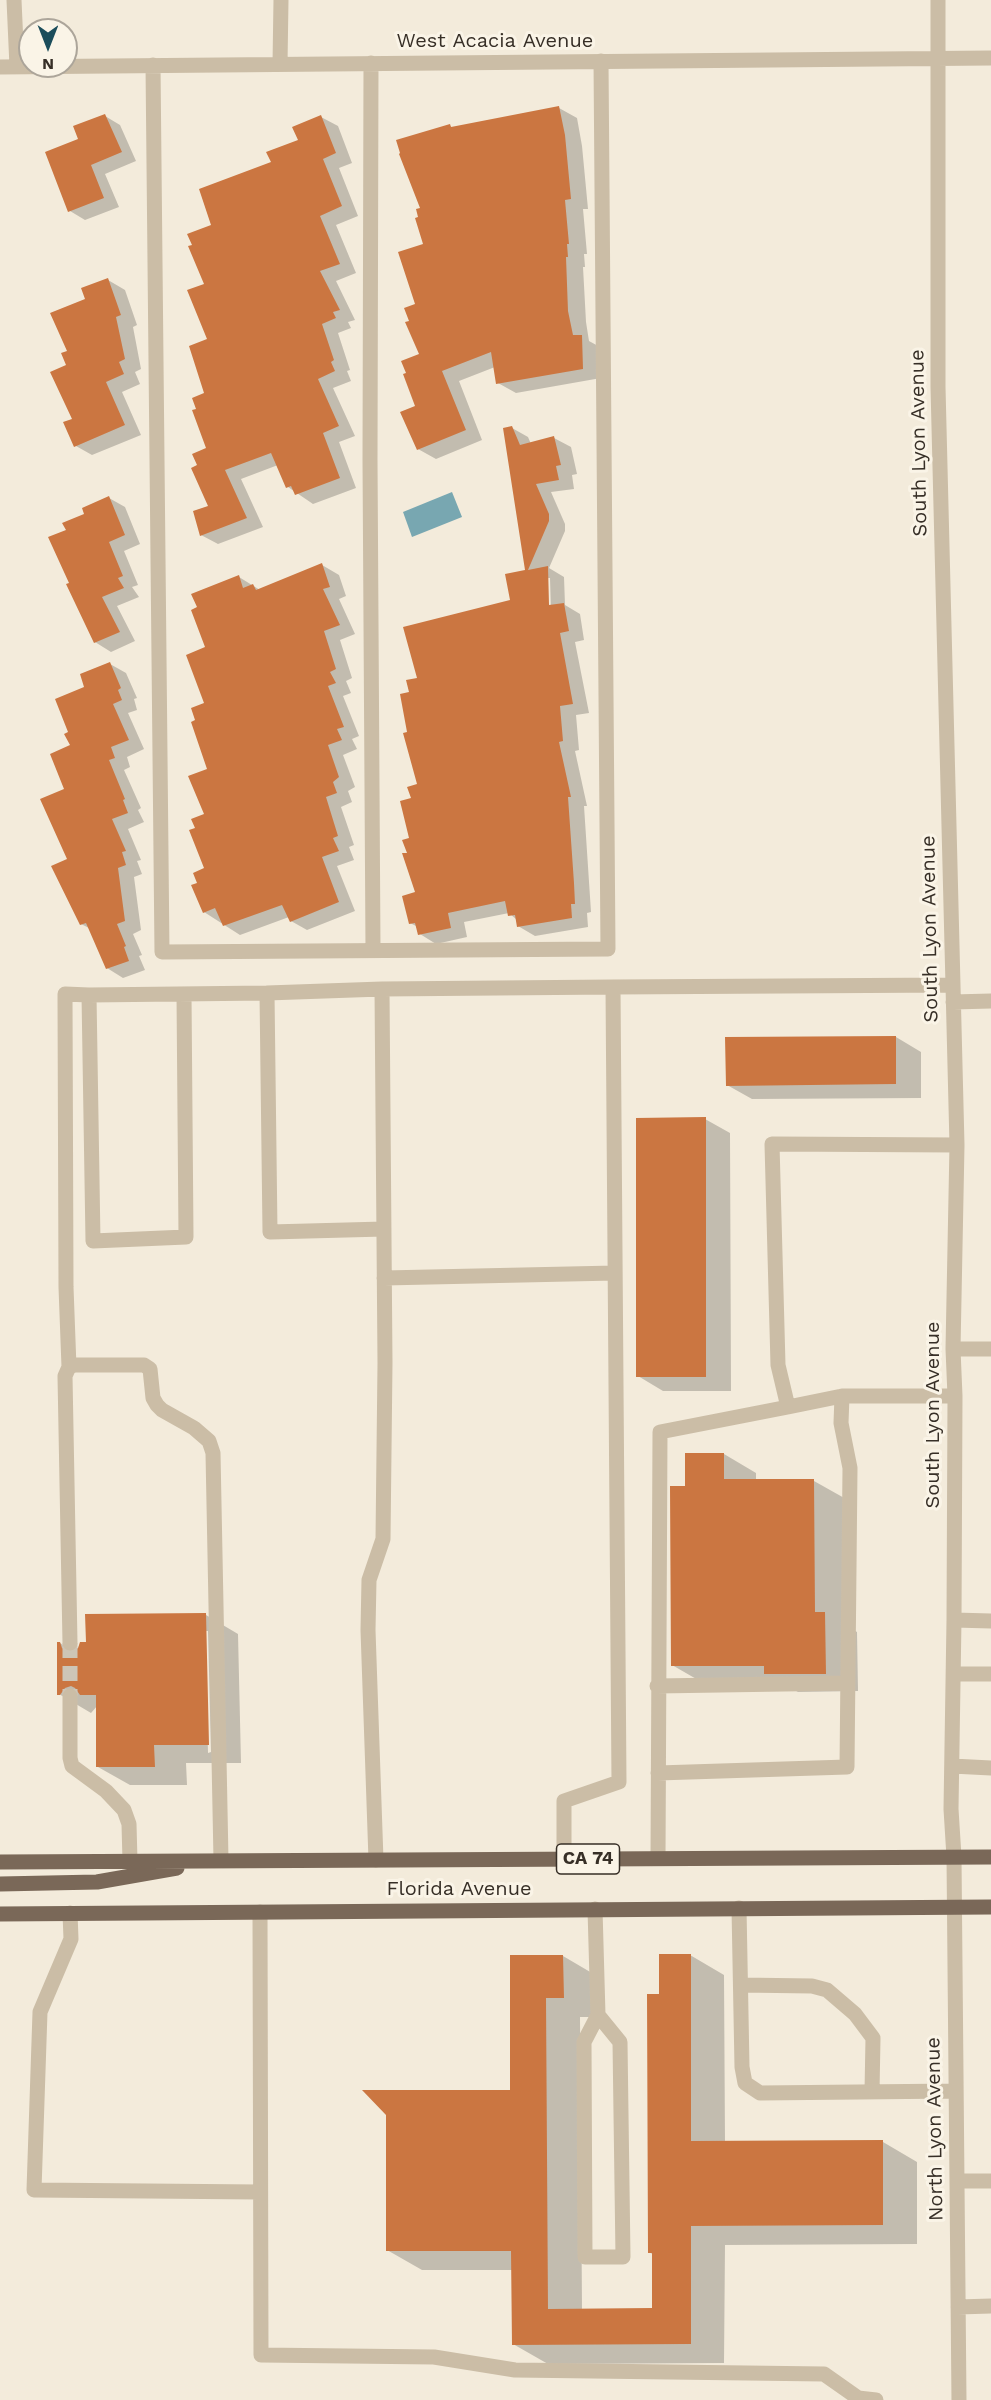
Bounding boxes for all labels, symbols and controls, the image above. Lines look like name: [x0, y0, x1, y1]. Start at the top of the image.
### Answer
north arrow: [18, 18, 78, 78]
street label: West Acacia Avenue: [397, 29, 593, 53]
text: N: [42, 55, 54, 74]
street label: South Lyon Avenue: [905, 349, 933, 537]
street label: South Lyon Avenue: [916, 835, 944, 1023]
street label: South Lyon Avenue: [921, 1321, 945, 1509]
road number: CA 74: [556, 1844, 620, 1874]
street label: Florida Avenue: [386, 1877, 532, 1901]
street label: North Lyon Avenue: [921, 2037, 949, 2221]

